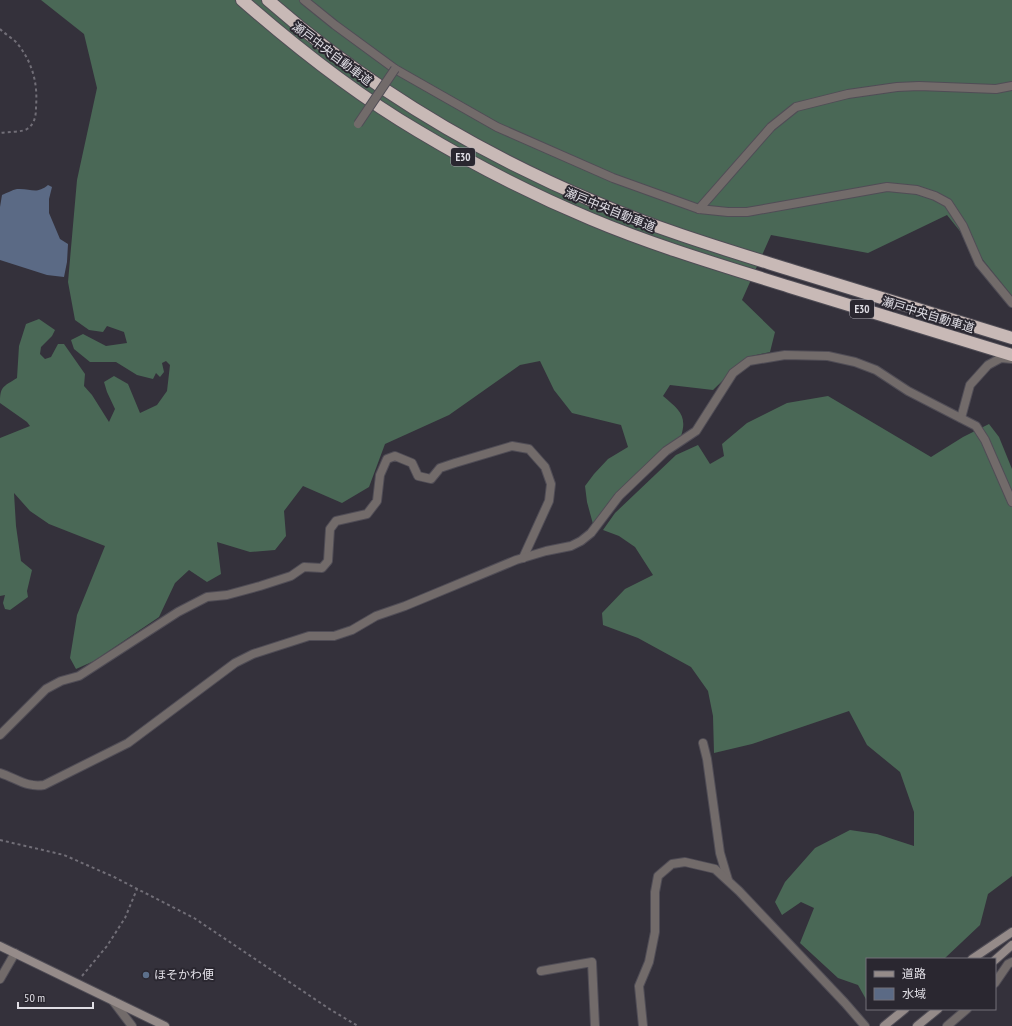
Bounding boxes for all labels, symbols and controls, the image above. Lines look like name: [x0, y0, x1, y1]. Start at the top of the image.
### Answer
street label: 瀬戸中央自動車道: [289, 19, 375, 88]
road number: E30: [451, 148, 475, 166]
street label: 瀬戸中央自動車道: [563, 185, 658, 234]
street label: 瀬戸中央自動車道: [880, 293, 976, 336]
road number: E30: [850, 300, 874, 318]
legend: [866, 958, 996, 1010]
text: 道路: [902, 966, 926, 981]
place label: ほそかわ便: [154, 967, 214, 982]
marker: ほそかわ便: [141, 970, 151, 980]
scale bar: [18, 984, 93, 1010]
text: 水域: [902, 986, 926, 1001]
text: 50 m: [24, 990, 45, 1005]

